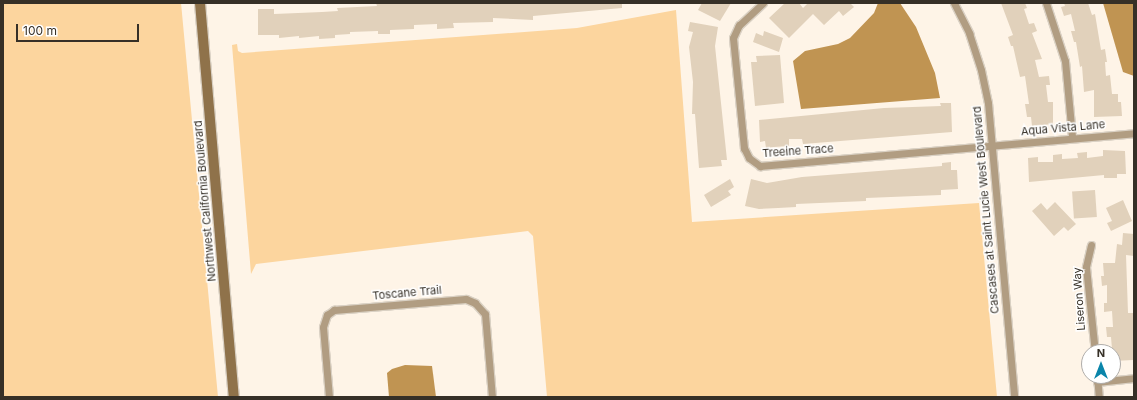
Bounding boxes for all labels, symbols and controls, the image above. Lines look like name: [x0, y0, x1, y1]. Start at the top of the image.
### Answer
scale bar: [18, 16, 141, 42]
text: 100 m: [23, 23, 57, 38]
street label: Cascases at Saint Lucie West Boulevard: [970, 106, 1002, 314]
street label: Aqua Vista Lane: [1020, 118, 1106, 138]
street label: Northwest California Boulevard: [191, 120, 219, 282]
street label: Treeine Trace: [762, 142, 834, 160]
street label: Liseron Way: [1070, 267, 1088, 331]
street label: Toscane Trail: [372, 283, 442, 303]
north arrow: [1081, 344, 1121, 384]
text: N: [1097, 346, 1105, 360]

